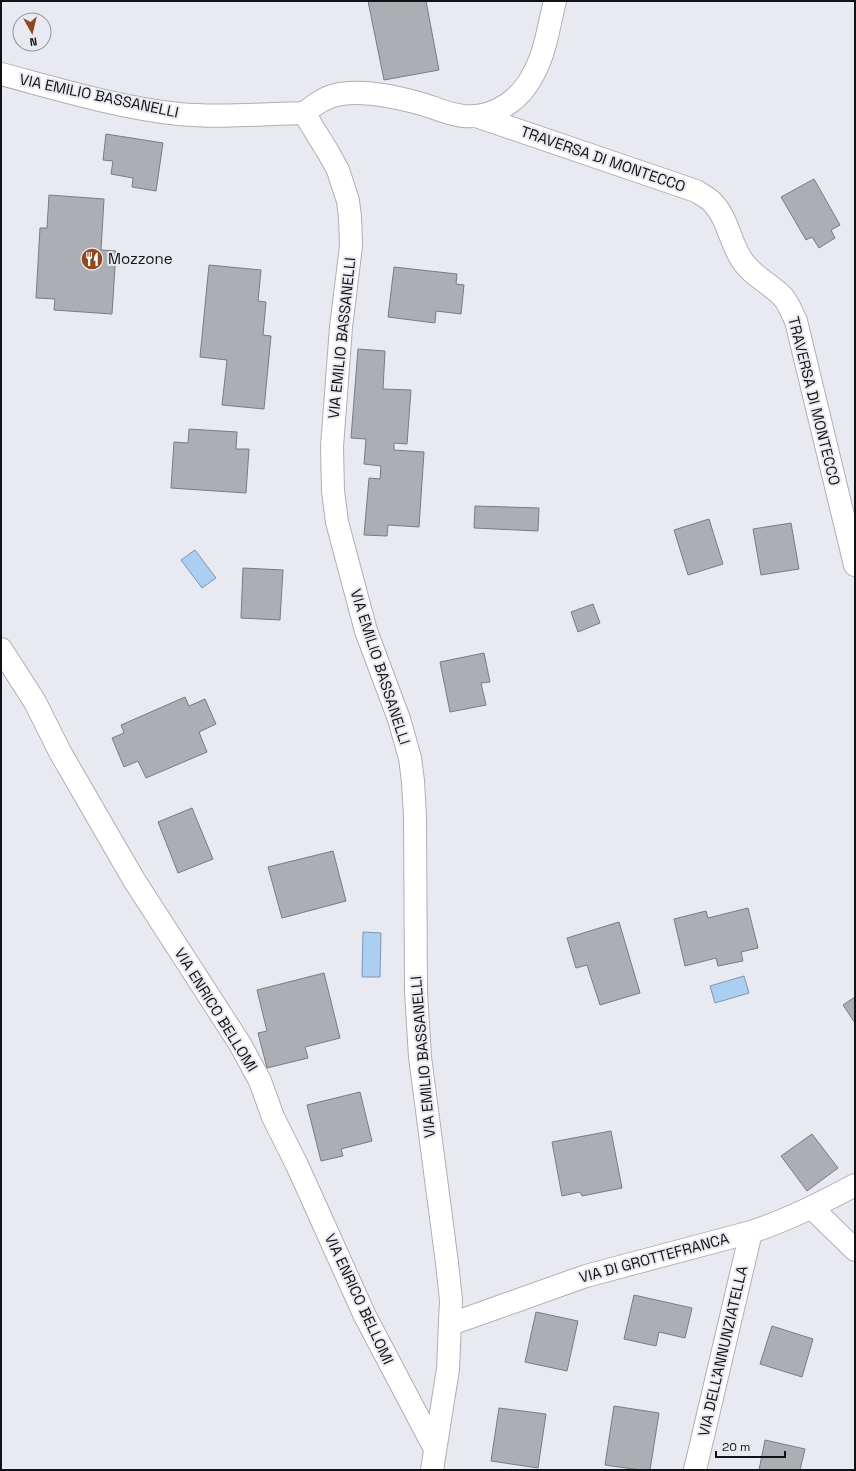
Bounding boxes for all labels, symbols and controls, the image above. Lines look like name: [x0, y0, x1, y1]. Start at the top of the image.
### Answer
north arrow: [12, 12, 52, 52]
text: N: [29, 34, 38, 49]
street label: VIA EMILIO BASSANELLI: [18, 69, 180, 122]
street label: TRAVERSA DI MONTECCO: [518, 121, 688, 196]
restaurant icon: Mozzone: [79, 246, 105, 272]
place label: Mozzone: [108, 249, 173, 268]
street label: VIA EMILIO BASSANELLI: [324, 256, 359, 420]
street label: TRAVERSA DI MONTECCO: [784, 314, 845, 487]
street label: VIA EMILIO BASSANELLI: [346, 587, 415, 747]
street label: VIA ENRICO BELLOMI: [171, 944, 262, 1075]
street label: VIA EMILIO BASSANELLI: [406, 975, 439, 1139]
street label: VIA DI GROTTEFRANCA: [577, 1228, 731, 1287]
street label: VIA ENRICO BELLOMI: [321, 1230, 398, 1367]
street label: VIA DELL'ANNUNZIATELLA: [694, 1263, 752, 1438]
scale bar: [716, 1433, 785, 1459]
text: 20 m: [722, 1439, 750, 1455]

